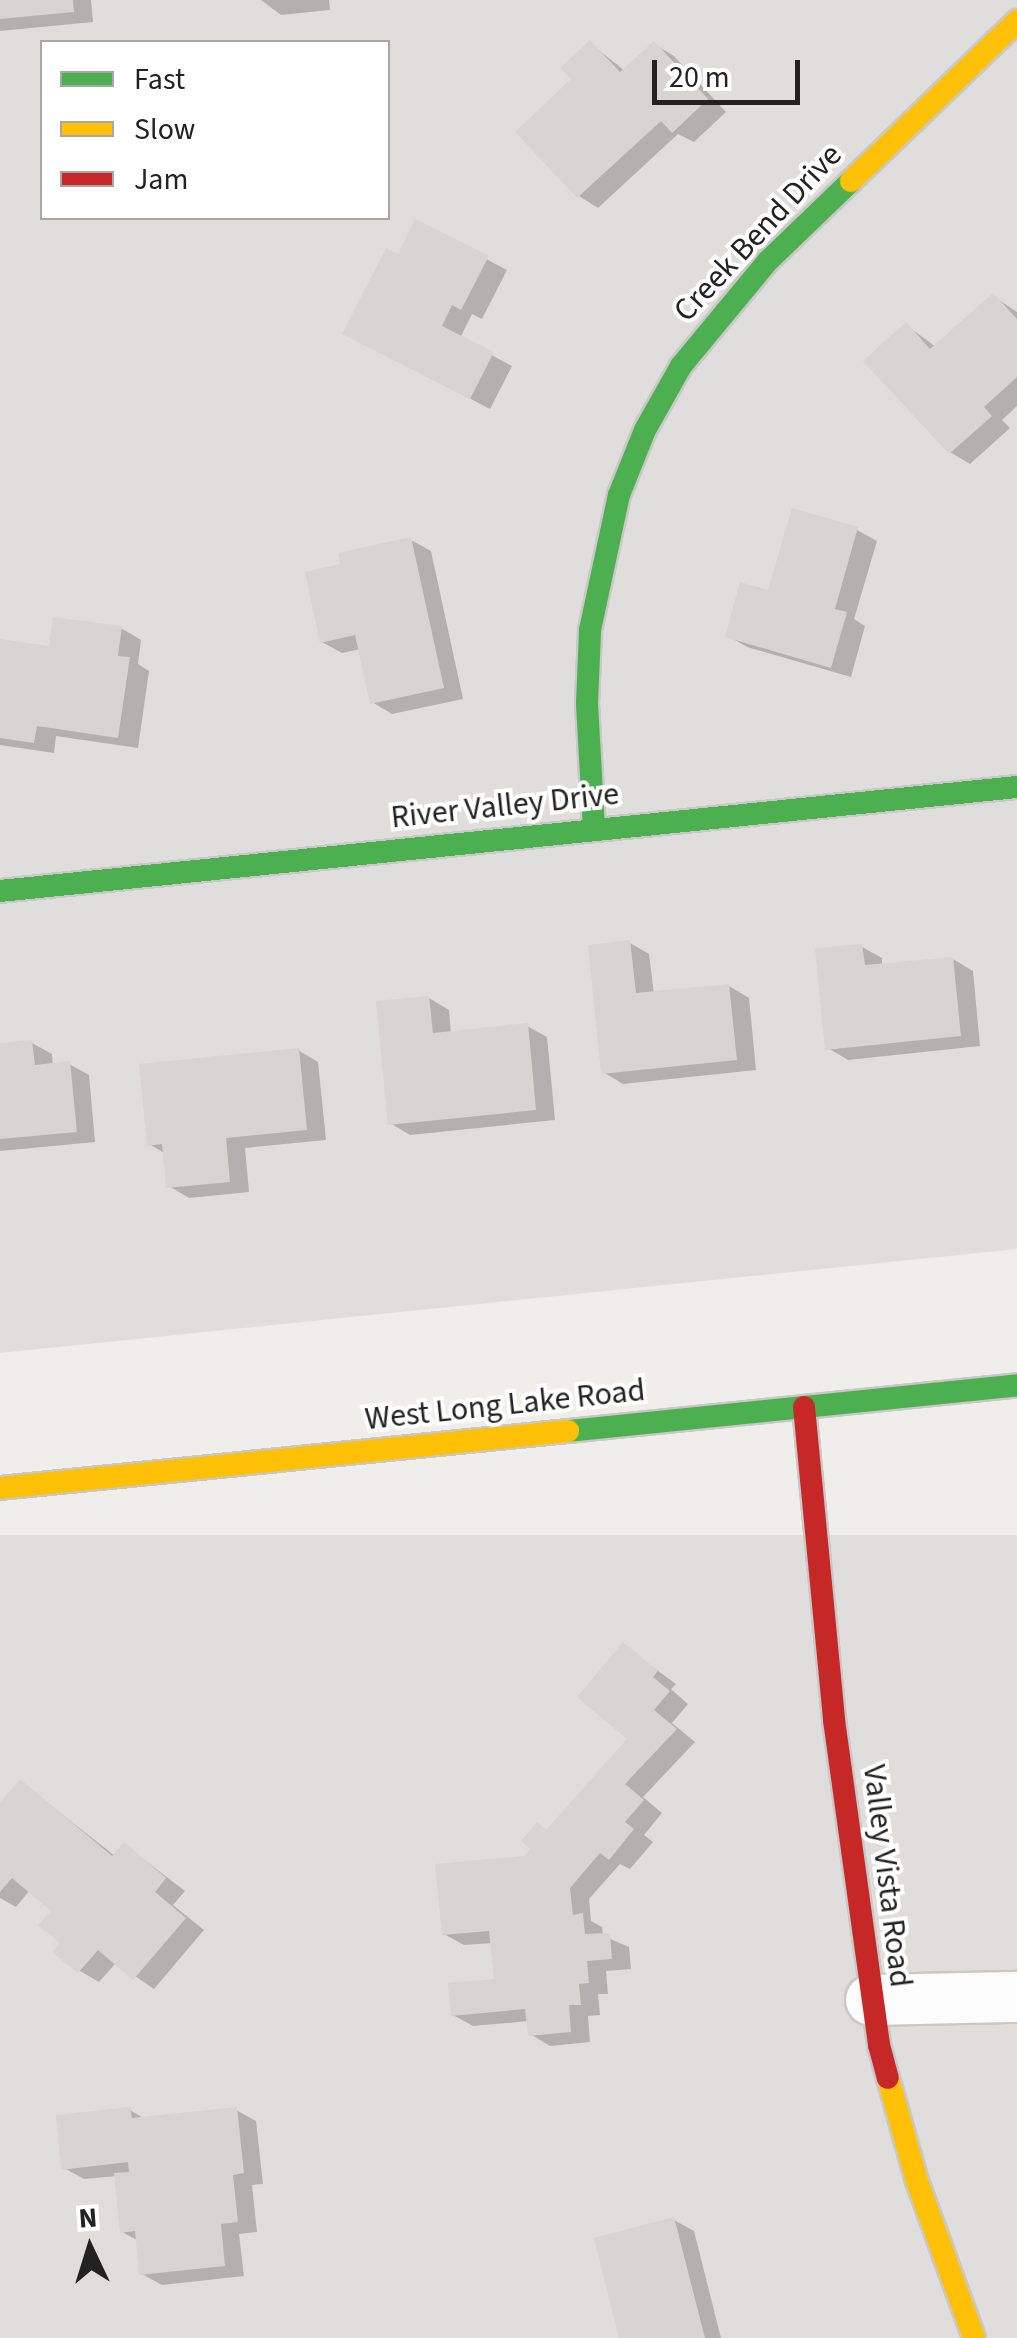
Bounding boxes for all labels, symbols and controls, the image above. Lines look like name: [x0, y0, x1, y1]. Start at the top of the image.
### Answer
legend: [40, 40, 390, 220]
scale bar: [657, 40, 804, 102]
text: 20 m: [669, 56, 730, 99]
text: Fast: [134, 58, 185, 101]
text: Slow: [134, 108, 195, 151]
street label: Creek Bend Drive: [666, 136, 850, 330]
text: Jam: [134, 158, 188, 201]
street label: River Valley Drive: [389, 775, 621, 837]
street label: West Long Lake Road: [363, 1371, 647, 1439]
street label: Valley Vista Road: [854, 1762, 920, 1990]
text: N: [77, 2197, 99, 2239]
north arrow: [40, 2198, 140, 2298]

